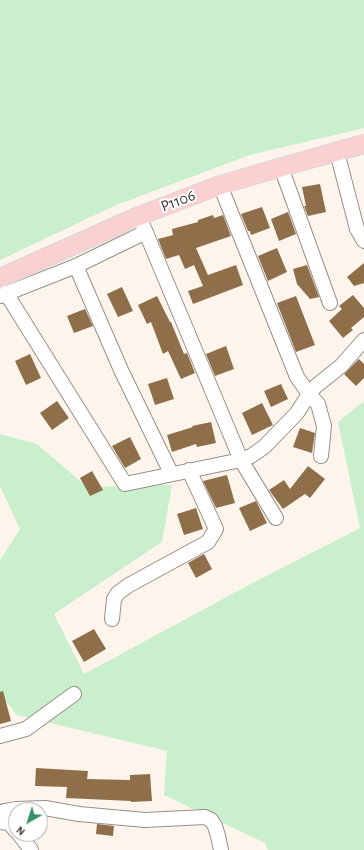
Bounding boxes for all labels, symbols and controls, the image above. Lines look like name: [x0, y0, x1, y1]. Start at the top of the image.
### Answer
street label: P1106: [158, 186, 198, 216]
north arrow: [8, 802, 48, 842]
text: N: [14, 824, 27, 838]

